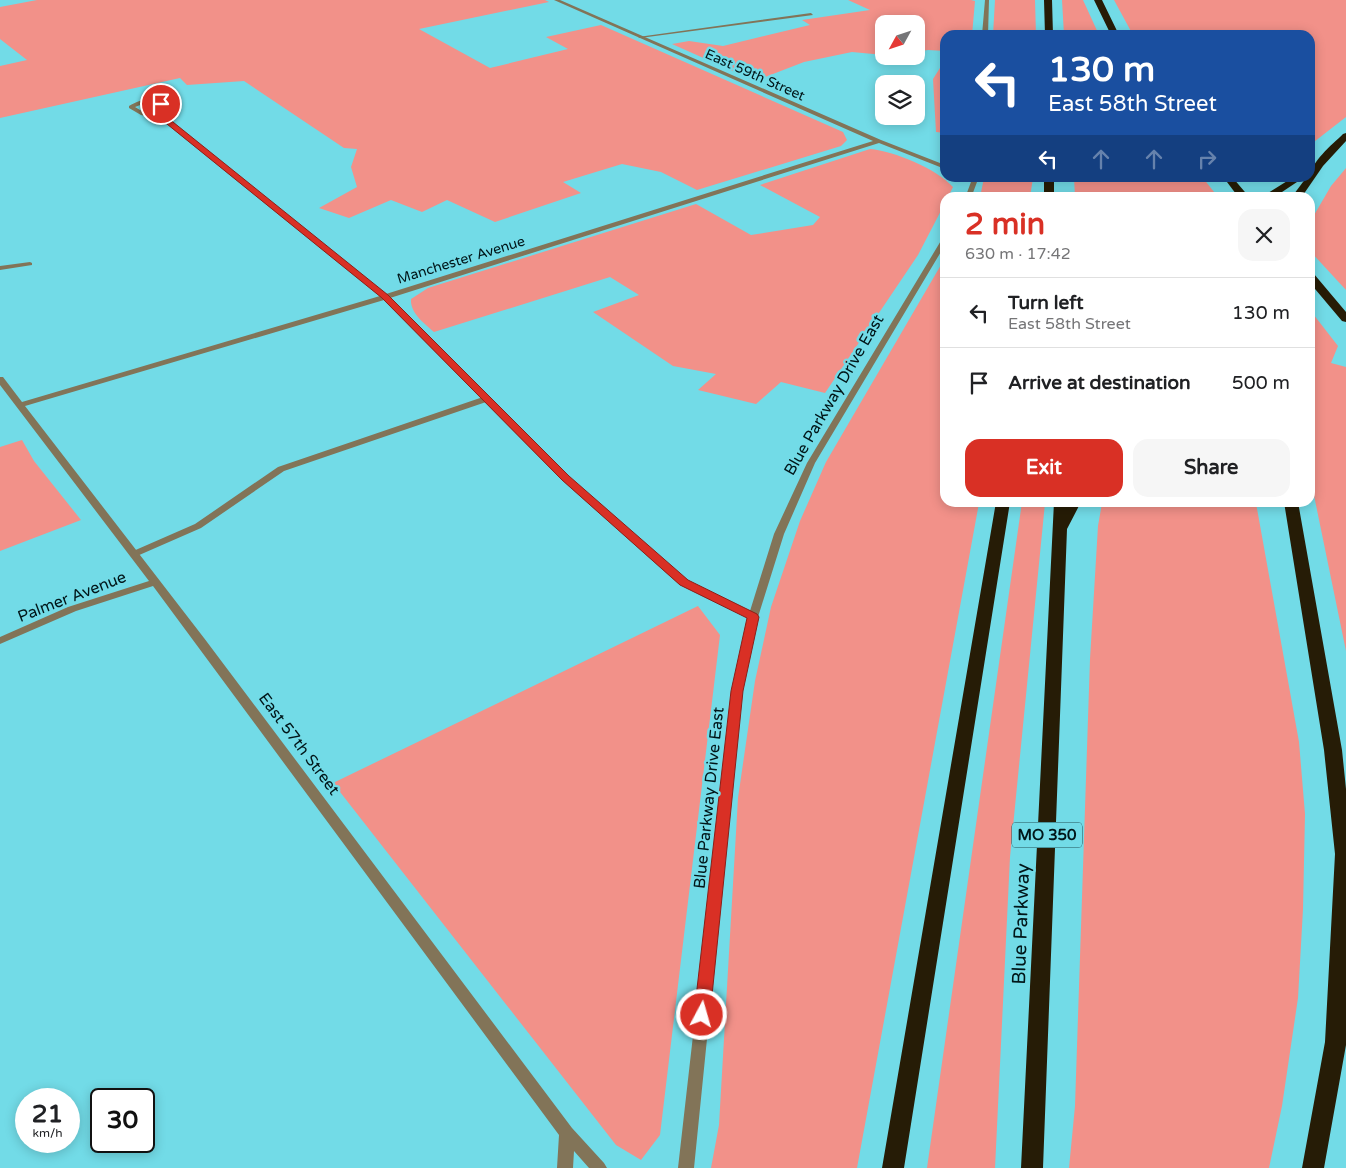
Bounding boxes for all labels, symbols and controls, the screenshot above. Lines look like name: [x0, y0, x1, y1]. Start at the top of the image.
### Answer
north arrow: [875, 15, 925, 65]
map controls: [875, 15, 925, 125]
street label: East 59th Street: [702, 45, 808, 105]
text: 130 m: [1048, 49, 1155, 91]
icon: left: [965, 50, 1030, 115]
button: layers: [875, 75, 925, 125]
pin: [140, 83, 182, 125]
icon: arrive: [147, 90, 175, 118]
text: East 58th Street: [1048, 91, 1217, 117]
icon: left: [1034, 145, 1062, 173]
icon: ahead: [1087, 145, 1115, 173]
icon: ahead: [1140, 145, 1168, 173]
icon: right: [1193, 145, 1221, 173]
text: 2 min: [965, 206, 1045, 243]
button: close: [1238, 209, 1290, 261]
street label: Manchester Avenue: [395, 232, 527, 288]
text: 630 m · 17:42: [965, 244, 1071, 264]
text: Turn left: [1008, 292, 1084, 314]
icon: left: [965, 299, 993, 327]
text: 130 m: [1232, 302, 1290, 324]
street label: Blue Parkway Drive East: [780, 311, 888, 479]
text: East 58th Street: [1008, 314, 1131, 334]
icon: arrive: [965, 369, 993, 397]
text: Arrive at destination: [1008, 372, 1191, 394]
text: 500 m: [1232, 372, 1290, 394]
button: Exit: [965, 439, 1123, 497]
button: Share: [1133, 439, 1290, 497]
street label: Palmer Avenue: [15, 567, 129, 627]
street label: East 57th Street: [254, 689, 344, 799]
street label: Blue Parkway Drive East: [690, 706, 728, 890]
road number: MO 350: [1012, 822, 1082, 848]
street label: Blue Parkway: [1008, 863, 1034, 985]
position arrow: [675, 988, 727, 1040]
speed limit sign: 30: [90, 1088, 155, 1153]
text: 21: [32, 1099, 63, 1129]
text: km/h: [32, 1126, 63, 1140]

